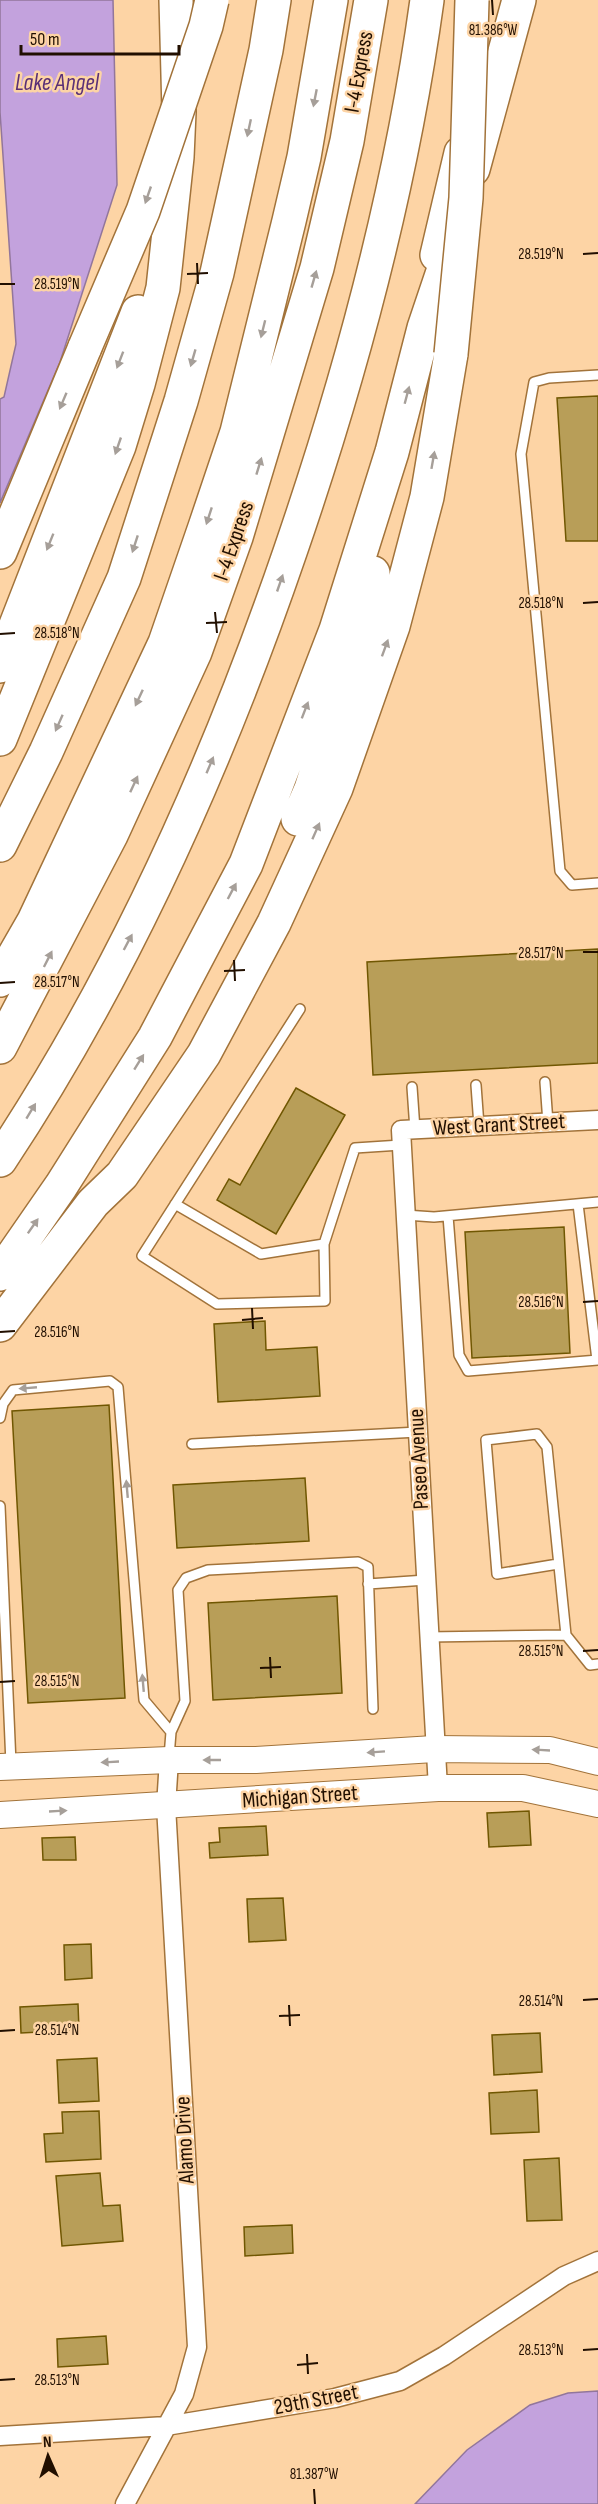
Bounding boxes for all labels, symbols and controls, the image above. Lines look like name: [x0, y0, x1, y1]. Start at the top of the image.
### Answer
scale bar: [21, 18, 178, 56]
text: 81.386°W: [469, 21, 518, 40]
text: 50 m: [30, 29, 60, 50]
street label: I-4 Express: [339, 29, 379, 115]
water label: Lake Angel: [15, 68, 100, 97]
one-way arrow: [310, 88, 319, 107]
one-way arrow: [243, 118, 253, 137]
one-way arrow: [143, 186, 153, 204]
text: 28.519°N: [518, 245, 564, 264]
one-way arrow: [310, 270, 319, 288]
text: 28.519°N: [34, 275, 80, 294]
one-way arrow: [257, 320, 267, 338]
one-way arrow: [188, 349, 197, 367]
one-way arrow: [115, 351, 124, 369]
one-way arrow: [402, 386, 412, 404]
one-way arrow: [58, 393, 68, 411]
one-way arrow: [113, 437, 123, 455]
one-way arrow: [429, 450, 438, 469]
one-way arrow: [254, 457, 264, 475]
street label: I-4 Express: [208, 498, 260, 584]
one-way arrow: [203, 507, 213, 525]
one-way arrow: [44, 533, 54, 551]
one-way arrow: [130, 535, 139, 553]
one-way arrow: [275, 574, 285, 592]
text: 28.518°N: [518, 594, 564, 613]
text: 28.518°N: [34, 624, 80, 643]
one-way arrow: [381, 639, 391, 657]
one-way arrow: [135, 690, 144, 707]
one-way arrow: [301, 701, 311, 719]
one-way arrow: [54, 715, 64, 733]
one-way arrow: [205, 756, 214, 773]
one-way arrow: [130, 776, 139, 793]
one-way arrow: [311, 821, 321, 839]
one-way arrow: [227, 882, 237, 899]
one-way arrow: [123, 933, 133, 950]
text: 28.517°N: [518, 944, 564, 963]
one-way arrow: [42, 950, 52, 968]
text: 28.517°N: [34, 973, 80, 992]
one-way arrow: [134, 1054, 145, 1070]
one-way arrow: [26, 1103, 37, 1119]
street label: West Grant Street: [432, 1108, 566, 1142]
one-way arrow: [27, 1218, 38, 1234]
text: 28.516°N: [518, 1293, 564, 1312]
text: 28.516°N: [34, 1323, 80, 1342]
one-way arrow: [18, 1383, 37, 1393]
street label: Paseo Avenue: [403, 1408, 435, 1510]
one-way arrow: [122, 1479, 131, 1498]
text: 28.515°N: [519, 1642, 563, 1661]
text: 28.515°N: [35, 1672, 79, 1691]
one-way arrow: [138, 1674, 148, 1693]
one-way arrow: [531, 1746, 550, 1755]
one-way arrow: [366, 1748, 385, 1757]
one-way arrow: [203, 1755, 222, 1765]
one-way arrow: [101, 1758, 120, 1767]
street label: Michigan Street: [241, 1779, 359, 1815]
one-way arrow: [49, 1807, 68, 1816]
text: 28.514°N: [519, 1992, 563, 2011]
text: 28.514°N: [35, 2021, 79, 2040]
street label: Alamo Drive: [169, 2096, 201, 2185]
text: 28.513°N: [518, 2341, 564, 2360]
text: 28.513°N: [34, 2371, 80, 2390]
street label: 29th Street: [272, 2379, 361, 2421]
north arrow: [18, 2426, 78, 2486]
text: N: [43, 2433, 52, 2452]
text: 81.387°W: [290, 2465, 339, 2484]

